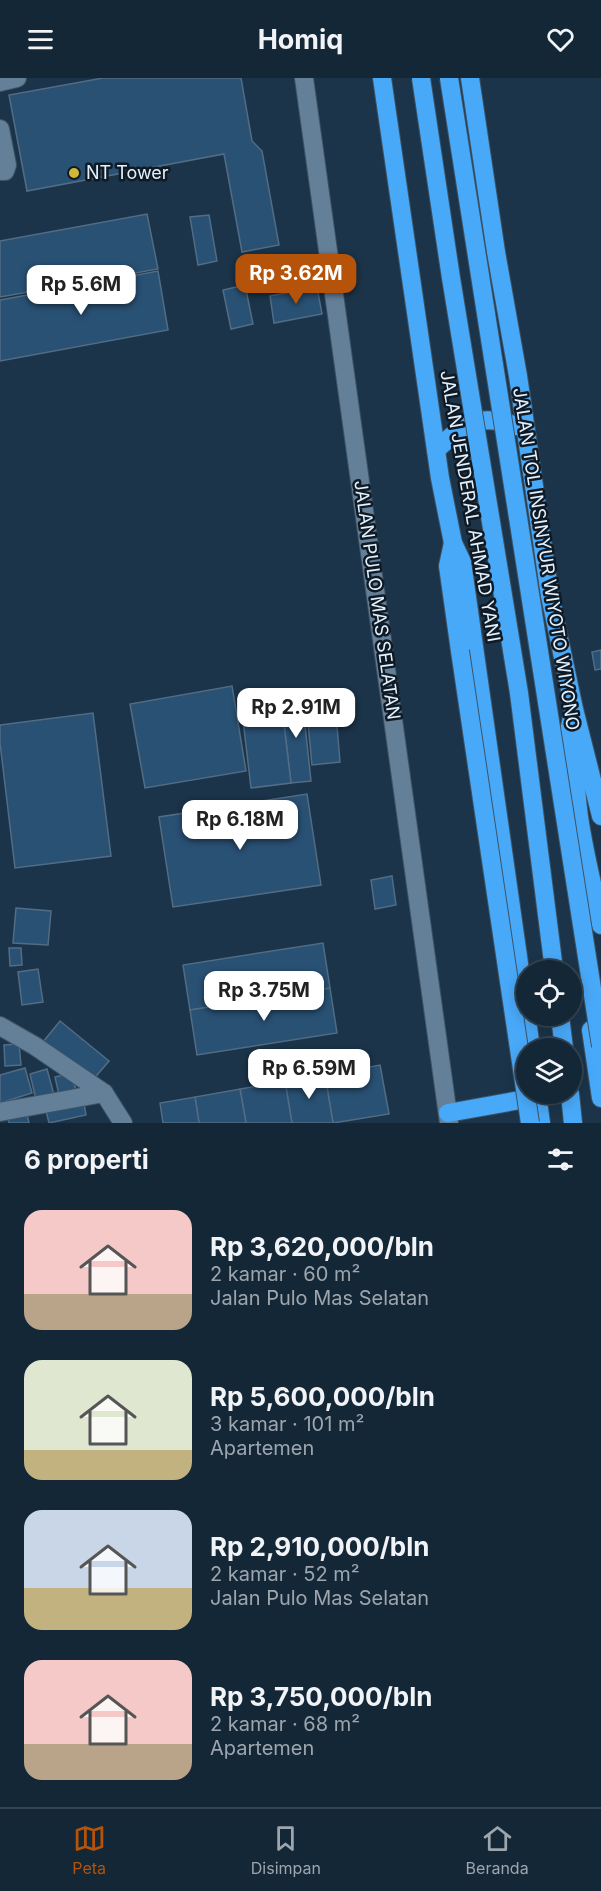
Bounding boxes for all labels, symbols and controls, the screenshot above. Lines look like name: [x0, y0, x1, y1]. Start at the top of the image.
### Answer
icon: menu: [24, 23, 57, 56]
text: Homiq: [258, 23, 343, 56]
icon: heart: [544, 23, 577, 56]
place label: NT Tower: [86, 162, 169, 183]
marker: NT Tower: [67, 166, 81, 180]
pin: Rp 3.62M: [234, 254, 358, 305]
text: Rp 3.62M: [249, 261, 343, 285]
pin: Rp 5.6M: [26, 265, 136, 316]
text: Rp 5.6M: [41, 272, 121, 296]
street label: JALAN JENDERAL AHMAD YANI: [436, 368, 505, 643]
street label: JALAN TOL INSINYUR WIYOTO WIYONO: [509, 386, 584, 732]
street label: JALAN PULO MAS SELATAN: [350, 479, 405, 721]
pin: Rp 2.91M: [234, 688, 358, 739]
text: Rp 2.91M: [251, 695, 341, 719]
pin: Rp 6.18M: [178, 800, 302, 851]
text: Rp 6.18M: [196, 807, 284, 831]
map controls: [516, 960, 582, 1104]
button: locate: [516, 960, 582, 1026]
pin: Rp 3.75M: [202, 971, 326, 1022]
text: Rp 3.75M: [218, 978, 310, 1002]
button: layers: [516, 1038, 582, 1104]
pin: Rp 6.59M: [247, 1049, 371, 1100]
text: Rp 6.59M: [262, 1056, 356, 1080]
icon: filters: [544, 1143, 577, 1176]
text: 6 properti: [24, 1144, 149, 1175]
text: Rp 3,620,000/bln: [210, 1231, 434, 1262]
icon: home: [72, 1234, 144, 1306]
text: 2 kamar · 60 m²: [210, 1262, 360, 1286]
text: Jalan Pulo Mas Selatan: [210, 1286, 429, 1310]
text: Rp 5,600,000/bln: [210, 1381, 435, 1412]
icon: home: [72, 1384, 144, 1456]
text: 3 kamar · 101 m²: [210, 1412, 364, 1436]
text: Apartemen: [210, 1436, 314, 1460]
text: Rp 2,910,000/bln: [210, 1531, 429, 1562]
icon: home: [72, 1534, 144, 1606]
text: 2 kamar · 52 m²: [210, 1562, 360, 1586]
text: Jalan Pulo Mas Selatan: [210, 1586, 429, 1610]
text: Rp 3,750,000/bln: [210, 1681, 432, 1712]
icon: home: [72, 1684, 144, 1756]
text: 2 kamar · 68 m²: [210, 1712, 360, 1736]
text: Apartemen: [210, 1736, 314, 1760]
tab: Peta: [72, 1822, 106, 1878]
tab: Disimpan: [251, 1822, 321, 1878]
tab: Beranda: [466, 1822, 529, 1878]

